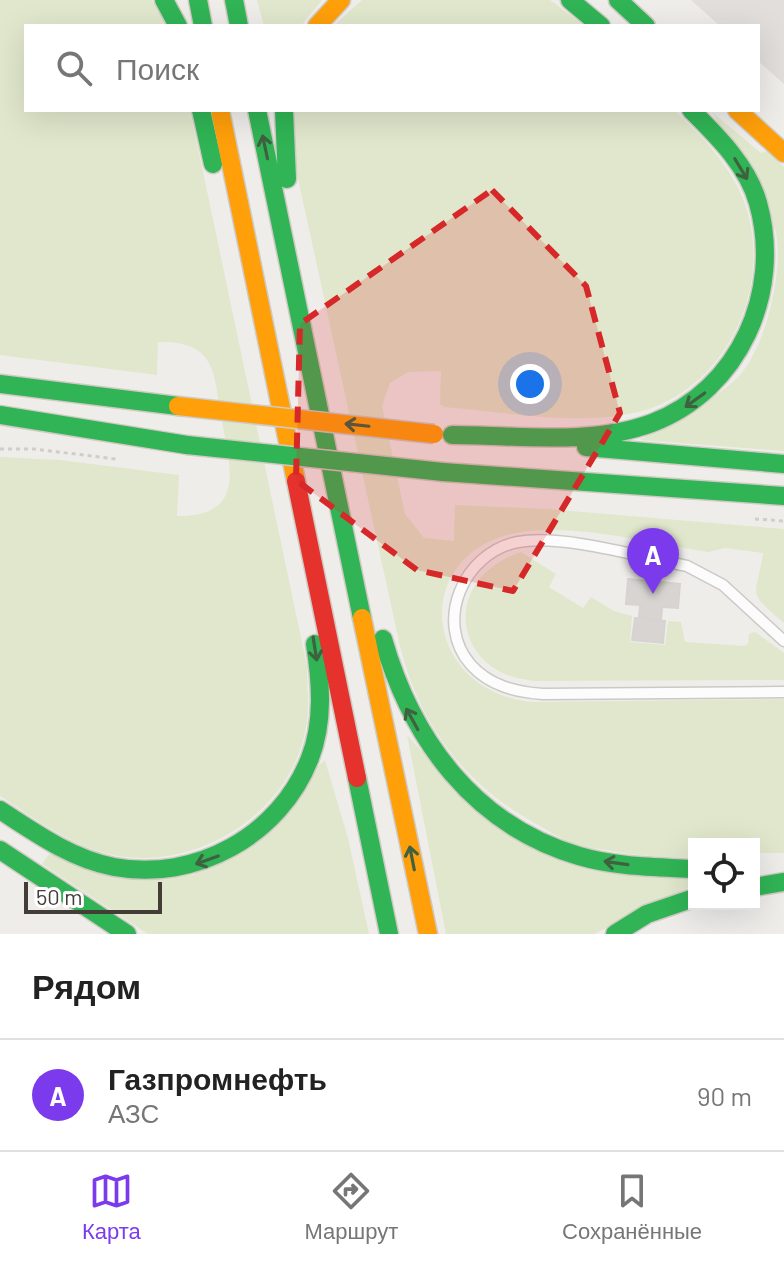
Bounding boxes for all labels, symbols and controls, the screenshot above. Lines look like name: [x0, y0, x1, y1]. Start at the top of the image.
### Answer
search box: [24, 24, 760, 112]
icon: search: [52, 46, 96, 90]
text: Поиск: [116, 50, 199, 86]
one-way arrow: [257, 135, 272, 160]
one-way arrow: [733, 157, 749, 180]
your location: [510, 364, 550, 404]
one-way arrow: [685, 392, 707, 408]
one-way arrow: [344, 418, 371, 433]
pin: A: [627, 528, 679, 594]
one-way arrow: [309, 636, 324, 661]
one-way arrow: [403, 708, 419, 731]
map controls: [688, 838, 760, 910]
button: locate: [688, 838, 760, 910]
one-way arrow: [404, 845, 419, 871]
one-way arrow: [195, 854, 219, 868]
one-way arrow: [604, 855, 629, 870]
scale bar: [24, 878, 162, 914]
text: 50 m: [36, 883, 82, 909]
text: Рядом: [32, 965, 141, 1006]
text: Газпромнефть: [108, 1060, 327, 1096]
text: A: [49, 1080, 67, 1111]
text: 90 m: [697, 1080, 752, 1111]
text: АЗС: [108, 1097, 159, 1128]
tab: Карта: [82, 1169, 141, 1245]
tab: Маршрут: [305, 1169, 398, 1245]
tab: Сохранённые: [562, 1169, 702, 1245]

